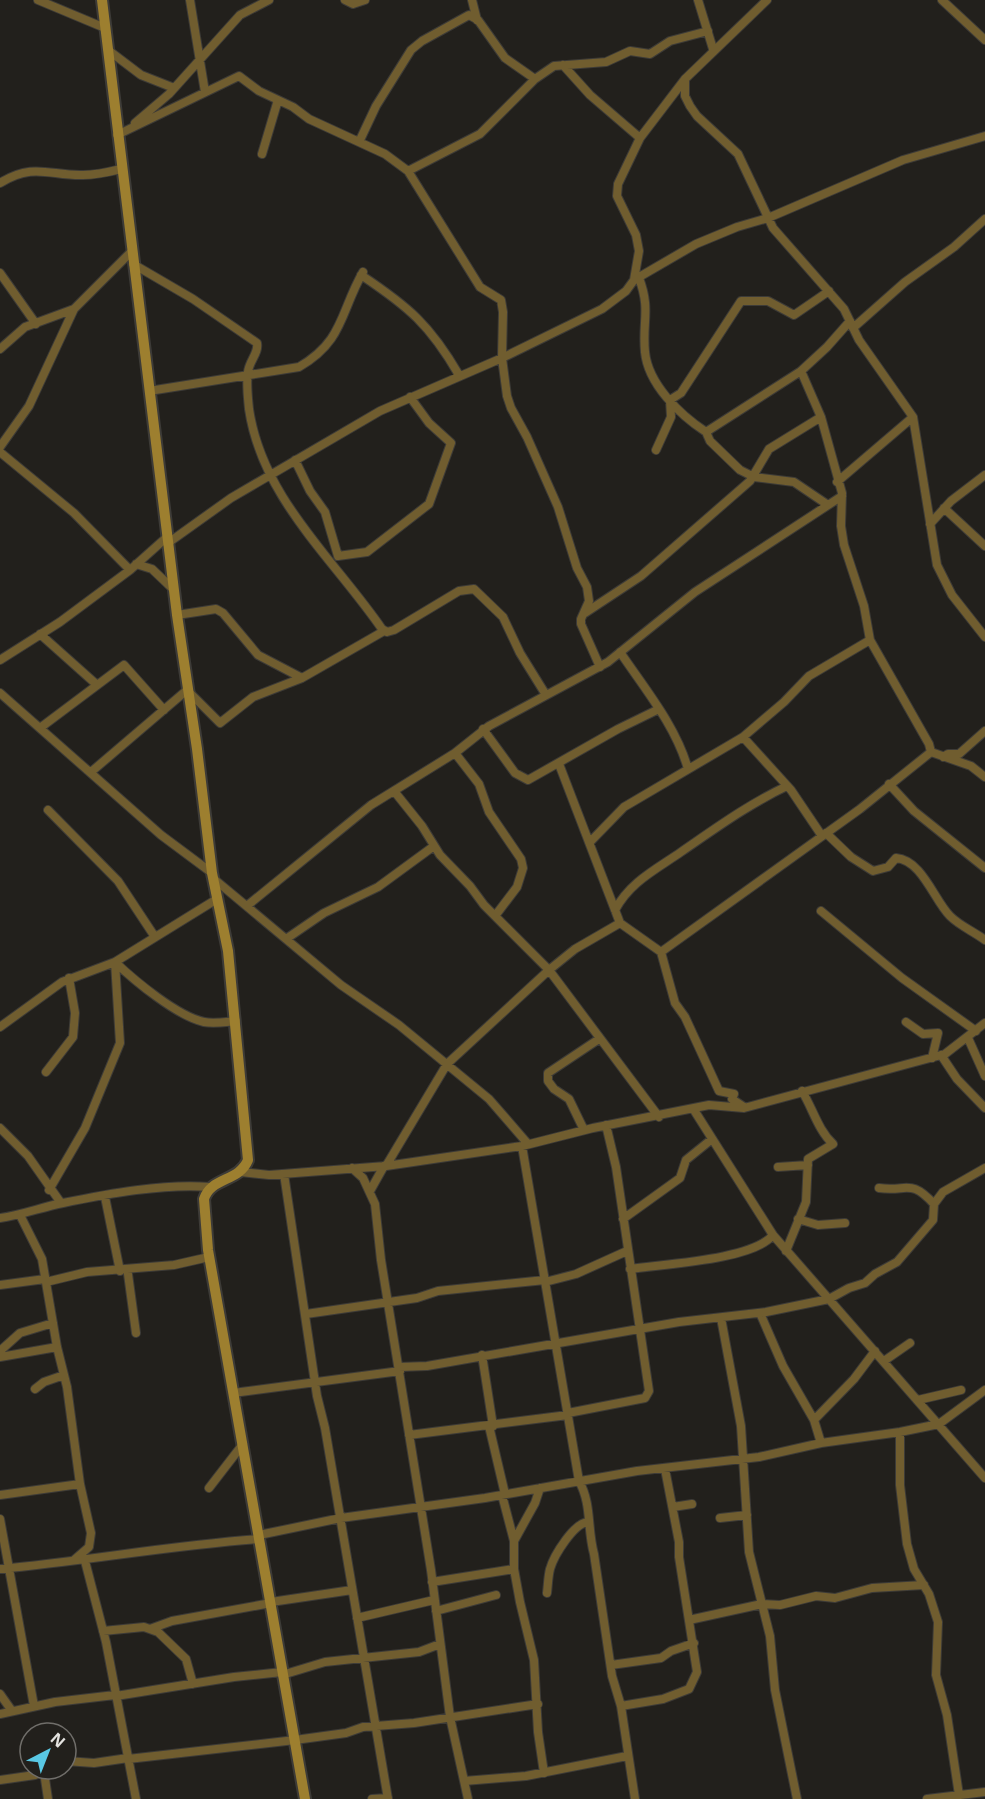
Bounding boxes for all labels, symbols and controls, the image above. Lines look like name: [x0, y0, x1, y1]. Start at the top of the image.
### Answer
north arrow: [18, 1721, 78, 1781]
text: N: [46, 1727, 70, 1752]

